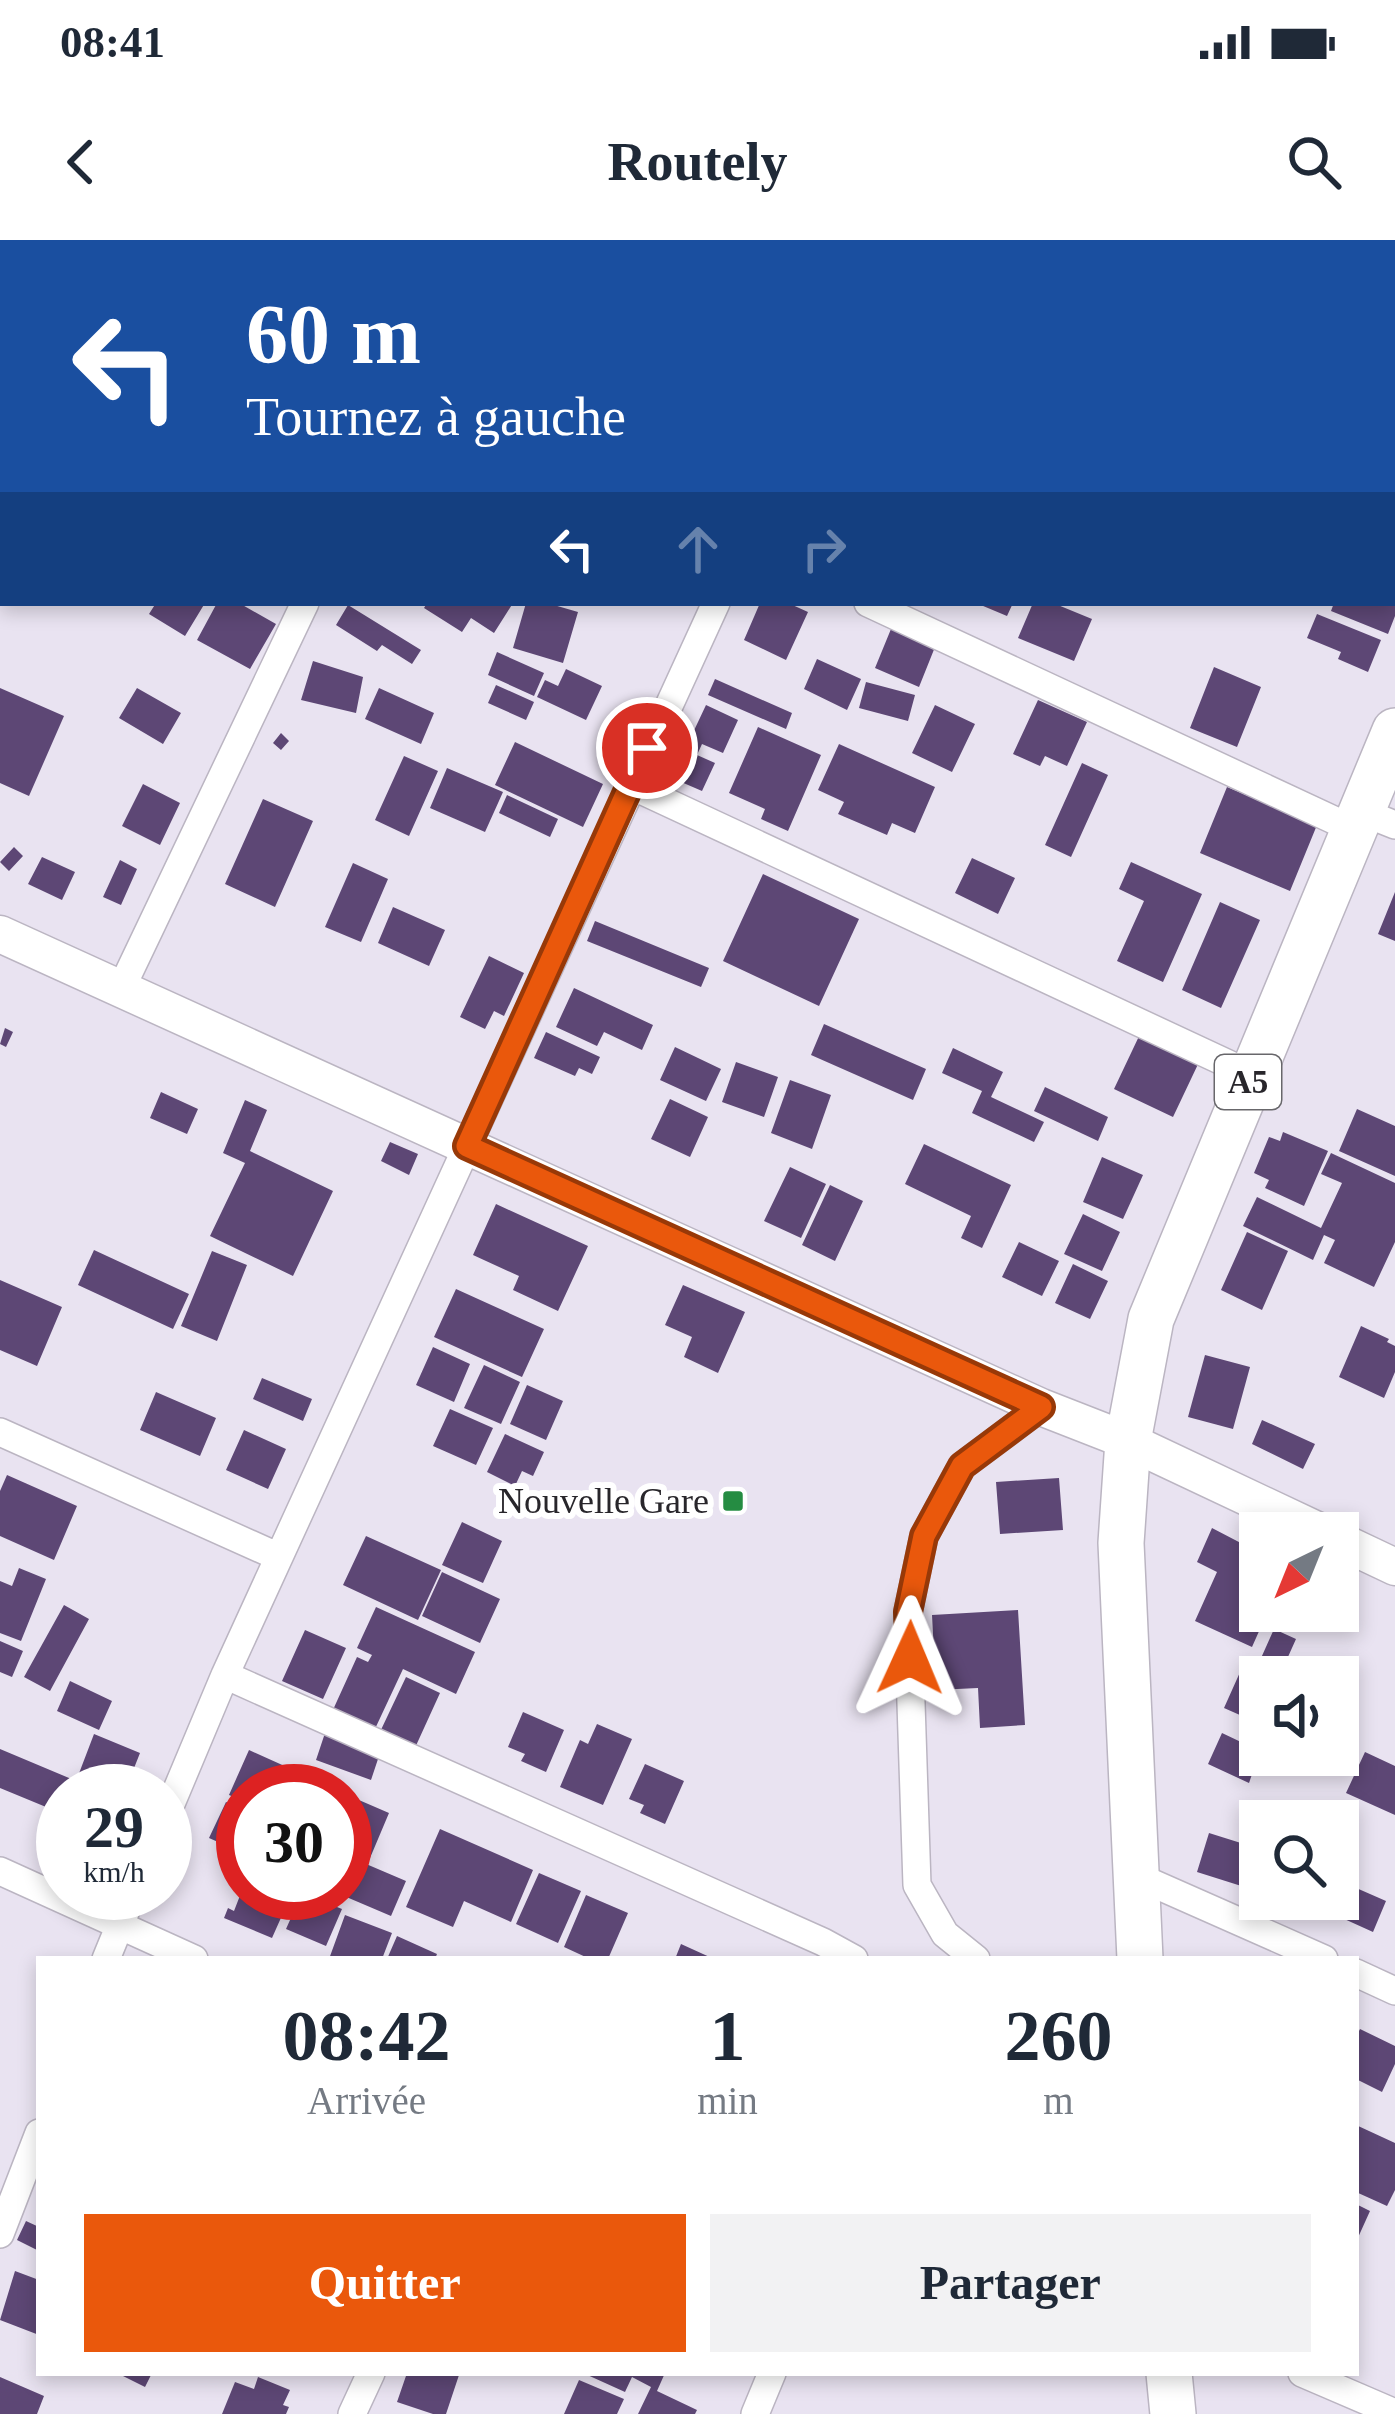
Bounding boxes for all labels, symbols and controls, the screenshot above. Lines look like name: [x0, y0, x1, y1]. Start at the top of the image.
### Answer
text: 08:41: [60, 17, 165, 67]
icon: back: [48, 129, 114, 195]
icon: search: [1281, 129, 1347, 195]
text: Routely: [608, 132, 787, 192]
icon: left: [48, 288, 204, 444]
text: 60 m: [246, 288, 421, 381]
text: Tournez à gauche: [246, 387, 626, 447]
icon: left: [539, 516, 605, 582]
icon: ahead: [665, 516, 731, 582]
icon: right: [791, 516, 857, 582]
pin: [596, 697, 698, 799]
icon: arrive: [614, 715, 680, 781]
road number: A5: [1215, 1055, 1281, 1109]
place label: Nouvelle Gare: [498, 1481, 709, 1521]
marker: Nouvelle Gare: [720, 1488, 746, 1514]
north arrow: [1239, 1512, 1359, 1632]
map controls: [1239, 1512, 1359, 1920]
position arrow: [847, 1595, 973, 1721]
button: sound: [1239, 1656, 1359, 1776]
speed limit sign: 30: [216, 1764, 372, 1920]
text: 29: [84, 1794, 144, 1860]
button: search: [1239, 1800, 1359, 1920]
text: km/h: [83, 1855, 145, 1888]
text: 08:42: [283, 1996, 451, 2076]
text: 1: [709, 1996, 745, 2076]
text: 260: [1004, 1996, 1112, 2076]
text: Arrivée: [307, 2079, 426, 2122]
text: min: [697, 2079, 758, 2122]
text: m: [1043, 2079, 1074, 2122]
button: Quitter: [84, 2214, 686, 2352]
button: Partager: [710, 2214, 1311, 2352]

